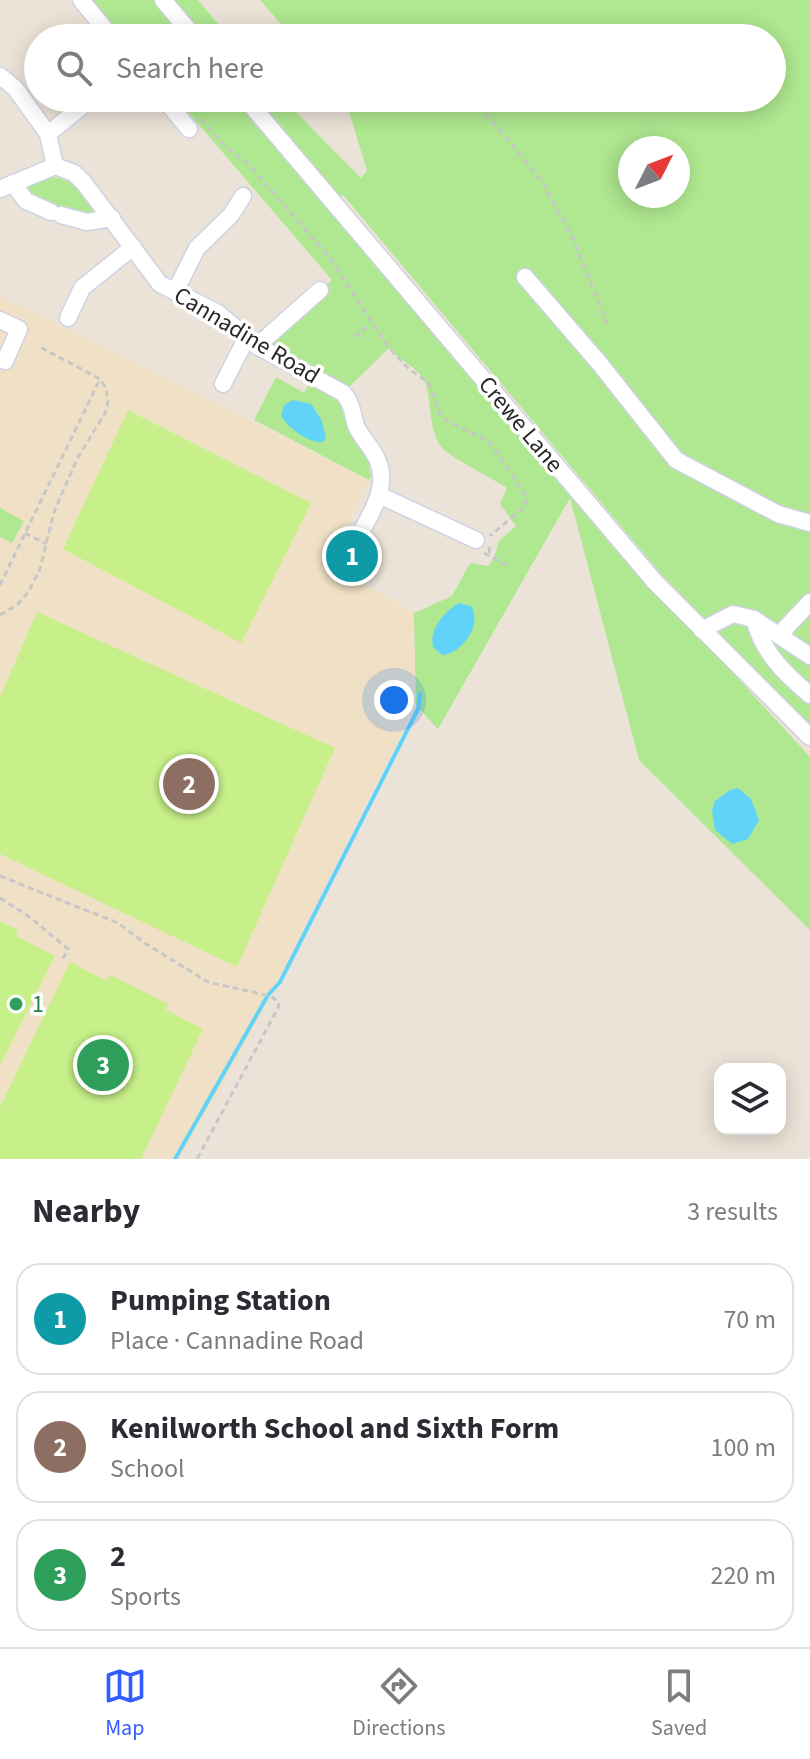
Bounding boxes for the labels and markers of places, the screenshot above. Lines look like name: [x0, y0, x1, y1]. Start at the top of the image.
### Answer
pin: 1: [326, 526, 378, 586]
pin: 2: [163, 754, 215, 814]
place label: 1: [32, 987, 44, 1022]
marker: 1: [7, 995, 25, 1013]
pin: 3: [77, 1035, 129, 1095]

